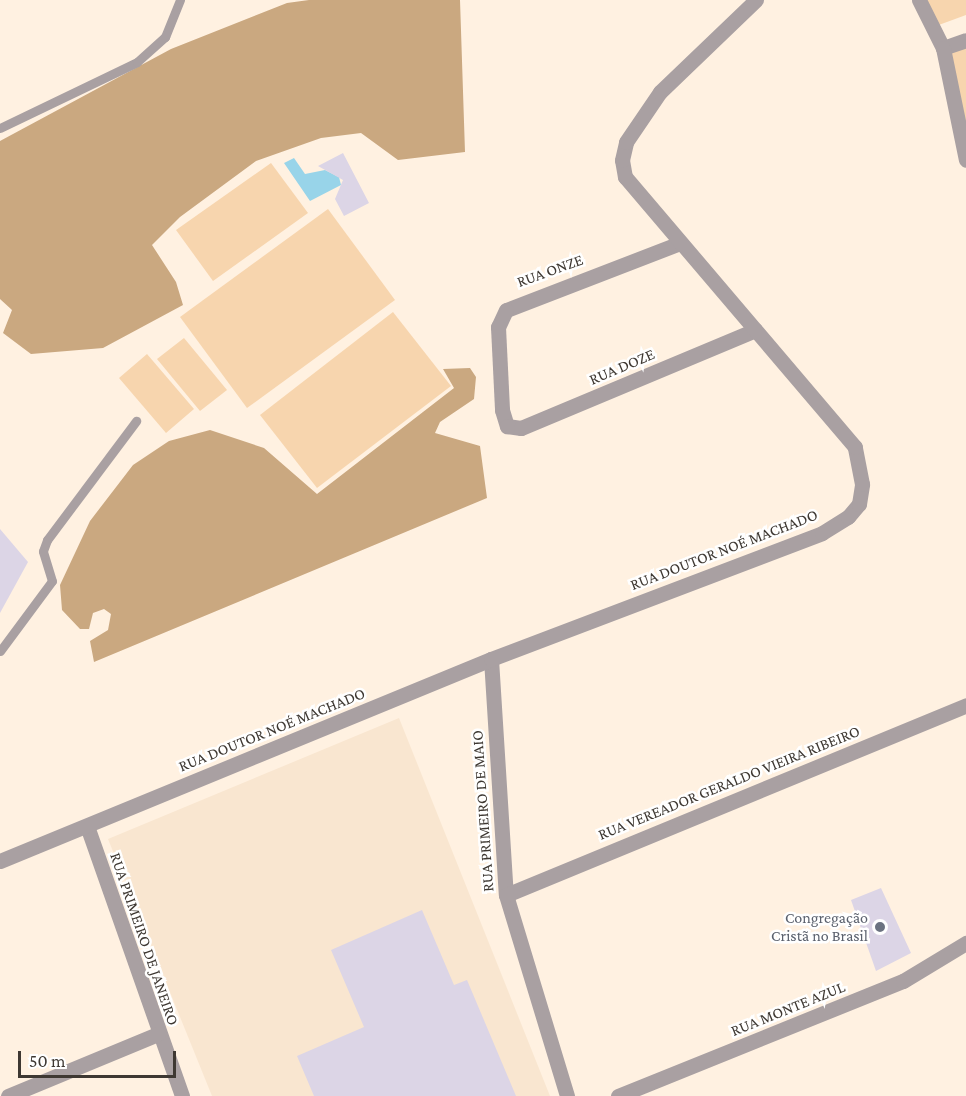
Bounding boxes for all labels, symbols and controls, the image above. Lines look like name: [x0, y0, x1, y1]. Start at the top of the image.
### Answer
street label: RUA ONZE: [514, 250, 586, 292]
street label: RUA DOZE: [586, 345, 658, 389]
street label: RUA DOUTOR NOÉ MACHADO: [627, 505, 821, 595]
street label: RUA DOUTOR NOÉ MACHADO: [176, 684, 368, 776]
street label: RUA VEREADOR GERALDO VIEIRA RIBEIRO: [595, 722, 863, 844]
street label: RUA PRIMEIRO DE MAIO: [468, 729, 498, 893]
street label: RUA PRIMEIRO DE JANEIRO: [105, 850, 183, 1028]
place label: Congregação Cristã no Brasil: [771, 908, 868, 946]
marker: Congregação Cristã no Brasil: [873, 920, 887, 934]
street label: RUA MONTE AZUL: [728, 977, 848, 1041]
scale bar: [21, 1039, 178, 1077]
text: 50 m: [29, 1051, 66, 1071]

